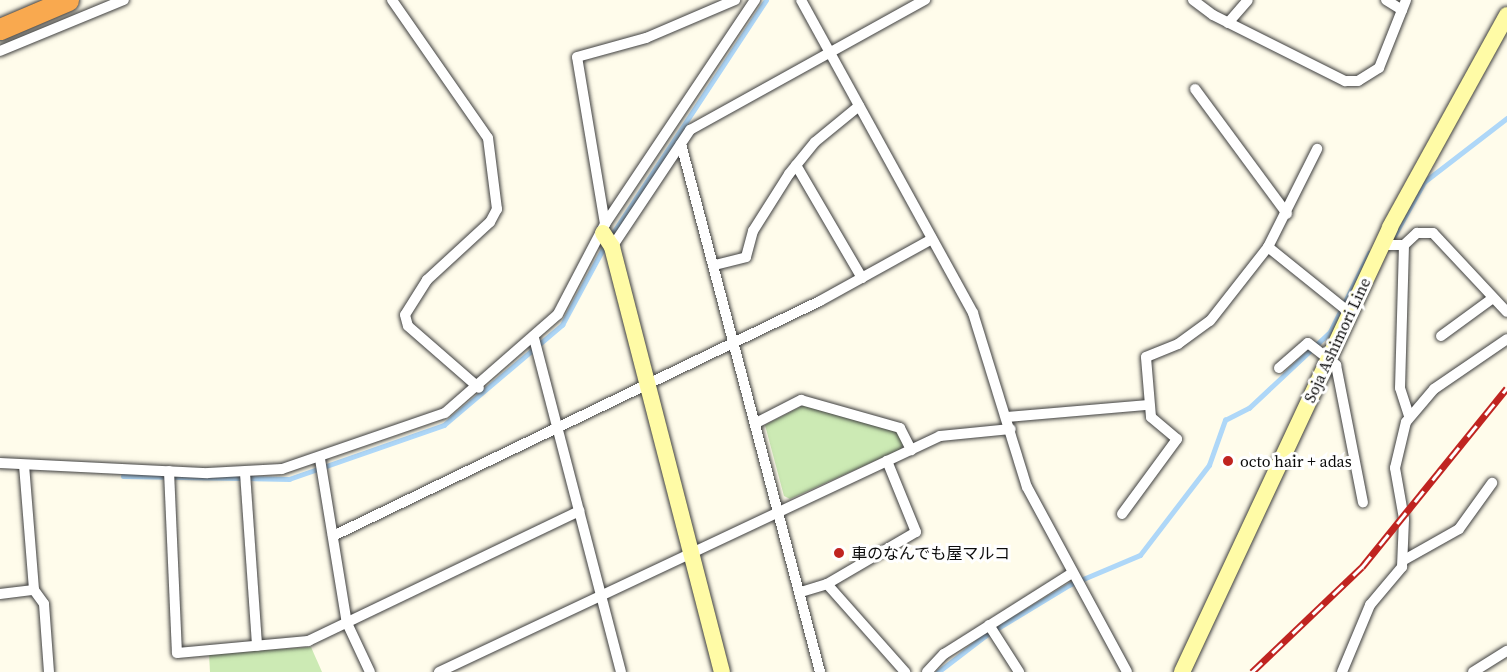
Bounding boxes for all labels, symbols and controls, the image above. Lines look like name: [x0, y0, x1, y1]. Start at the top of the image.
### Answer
street label: Soja Ashimori Line: [1300, 274, 1374, 406]
place label: octo hair + adas: [1240, 451, 1352, 471]
marker: octo hair + adas: [1221, 454, 1235, 468]
place label: 車のなんでも屋マルコ: [851, 543, 1011, 563]
marker: 車のなんでも屋マルコ: [832, 546, 846, 560]

